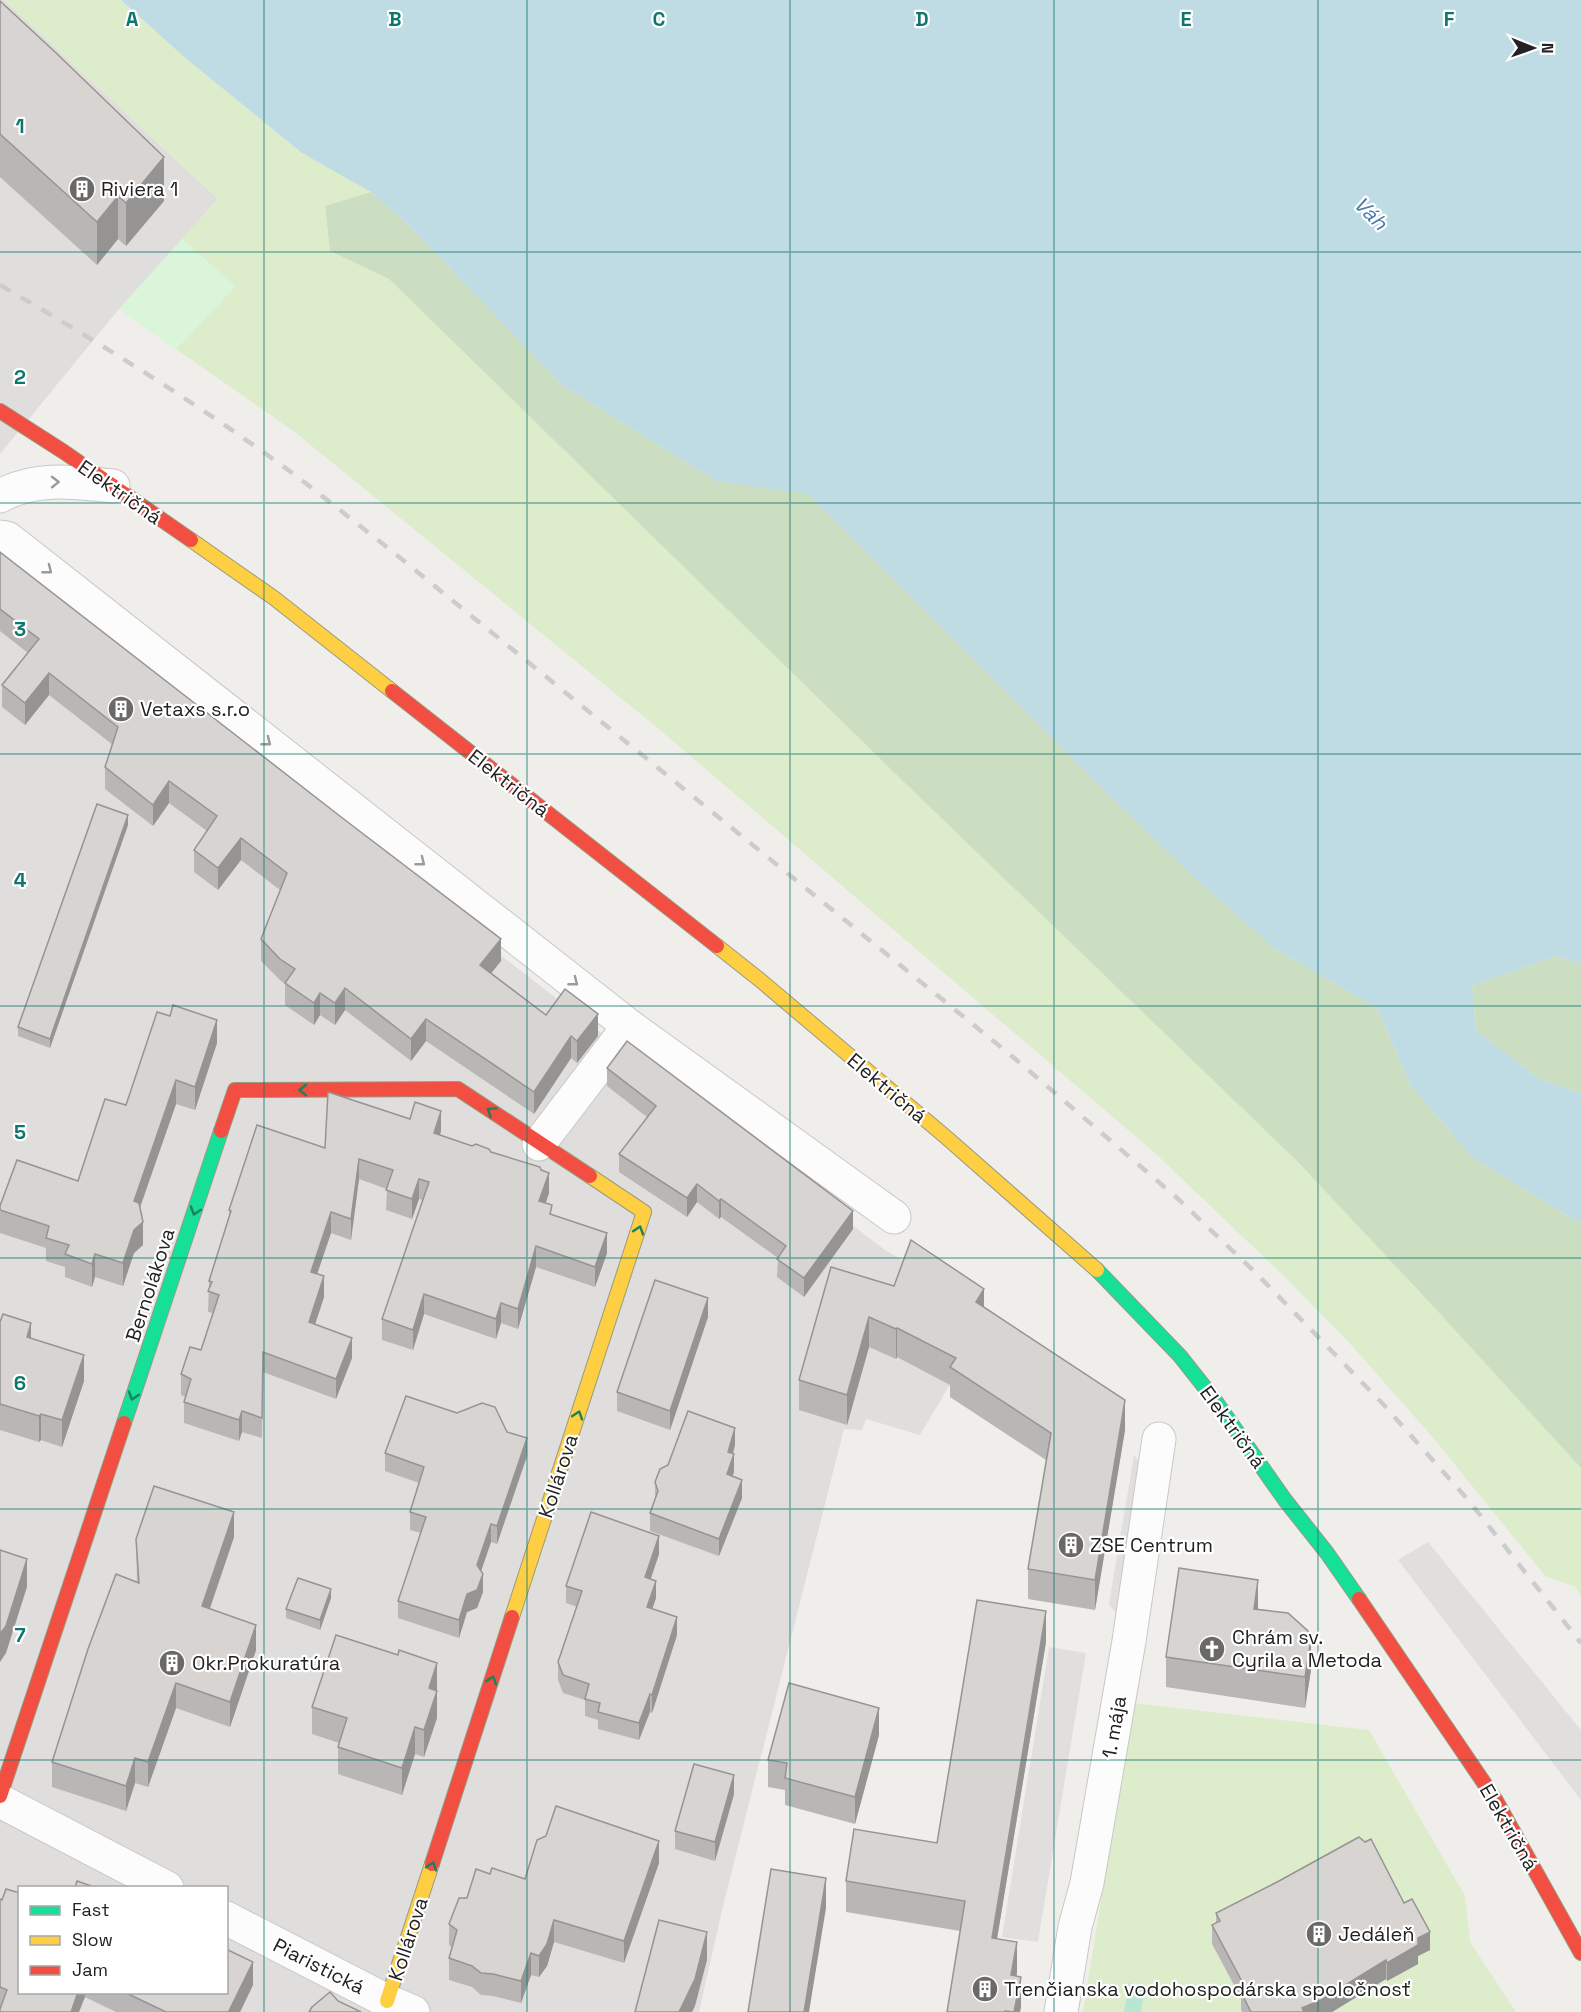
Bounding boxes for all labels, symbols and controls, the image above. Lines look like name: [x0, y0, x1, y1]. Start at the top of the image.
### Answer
text: A: [126, 6, 139, 32]
text: B: [388, 6, 402, 32]
text: C: [653, 6, 666, 32]
text: D: [915, 6, 929, 32]
text: E: [1180, 6, 1192, 32]
text: F: [1444, 6, 1455, 32]
north arrow: [1503, 18, 1563, 78]
text: N: [1537, 43, 1558, 54]
text: 1: [15, 113, 25, 139]
building icon: Riviera 1: [67, 174, 97, 204]
place label: Riviera 1: [101, 176, 178, 202]
water label: Váh: [1348, 190, 1394, 236]
text: 2: [14, 364, 26, 390]
street label: Električná: [73, 454, 167, 530]
one-way arrow: [51, 476, 60, 488]
one-way arrow: [41, 562, 52, 573]
text: 3: [14, 616, 26, 642]
building icon: Vetaxs s.r.o: [106, 694, 136, 724]
place label: Vetaxs s.r.o: [140, 696, 250, 722]
one-way arrow: [260, 734, 271, 745]
street label: Električná: [463, 743, 555, 823]
one-way arrow: [414, 855, 425, 866]
text: 4: [14, 867, 27, 893]
one-way arrow: [567, 975, 578, 986]
street label: Električná: [842, 1047, 932, 1129]
one-way arrow: [298, 1084, 307, 1096]
one-way arrow: [487, 1107, 498, 1118]
text: 5: [14, 1119, 26, 1145]
one-way arrow: [190, 1206, 202, 1216]
street label: Bernolákova: [119, 1225, 181, 1345]
one-way arrow: [632, 1225, 644, 1236]
text: 6: [14, 1370, 26, 1396]
street label: Električná: [1194, 1380, 1272, 1474]
one-way arrow: [128, 1391, 141, 1401]
one-way arrow: [571, 1410, 584, 1421]
street label: Kollárova: [532, 1431, 584, 1521]
building icon: ZSE Centrum: [1056, 1530, 1086, 1560]
place label: ZSE Centrum: [1090, 1532, 1213, 1558]
text: 7: [14, 1622, 26, 1648]
place label: Chrám sv. Cyrila a Metoda: [1232, 1624, 1382, 1673]
church icon: Chrám sv. Cyrila a Metoda: [1197, 1634, 1227, 1664]
building icon: Okr.Prokuratúra: [157, 1648, 187, 1678]
place label: Okr.Prokuratúra: [192, 1650, 340, 1676]
one-way arrow: [485, 1675, 497, 1686]
street label: 1. mája: [1096, 1694, 1132, 1760]
street label: Električná: [1474, 1779, 1544, 1875]
one-way arrow: [424, 1861, 437, 1872]
legend: [18, 1886, 228, 1994]
street label: Kollárova: [382, 1894, 434, 1984]
text: Fast: [72, 1898, 109, 1921]
building icon: Jedáleň: [1304, 1919, 1334, 1949]
place label: Jedáleň: [1338, 1921, 1415, 1947]
text: Slow: [72, 1928, 113, 1951]
street label: Piaristická: [269, 1932, 369, 2000]
text: Jam: [72, 1958, 108, 1981]
building icon: Trenčianska vodohospodárska spoločnosť: [970, 1974, 1000, 2004]
place label: Trenčianska vodohospodárska spoločnosť: [1004, 1976, 1411, 2002]

